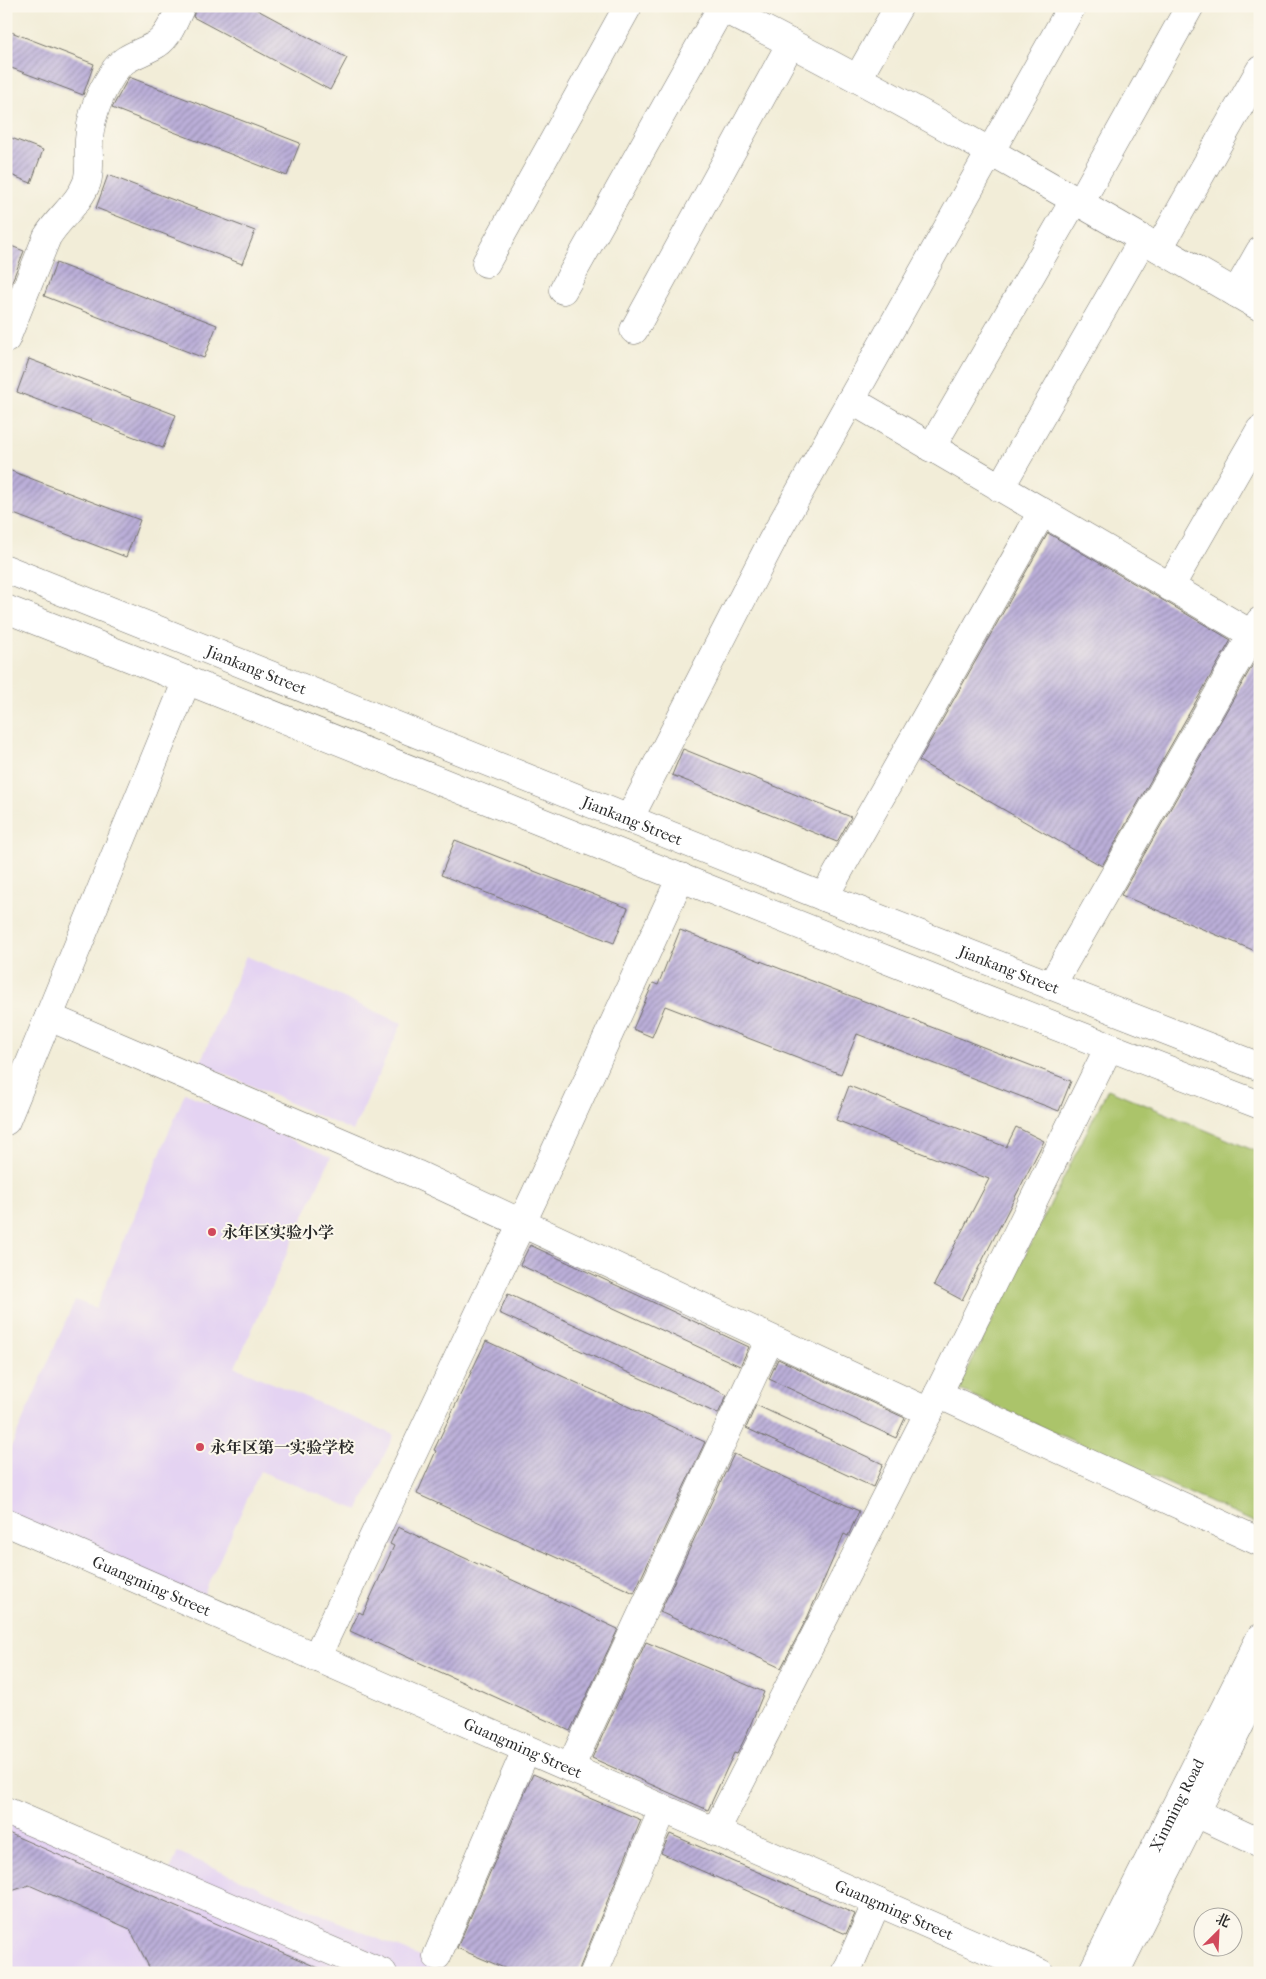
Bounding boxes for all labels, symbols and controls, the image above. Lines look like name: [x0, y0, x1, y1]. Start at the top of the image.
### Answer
street label: Jiankang Street: [202, 641, 310, 699]
street label: Jiankang Street: [578, 791, 685, 849]
street label: Jiankang Street: [954, 941, 1062, 998]
place label: 永年区实验小学: [222, 1223, 334, 1242]
marker: 永年区实验小学: [206, 1226, 218, 1238]
place label: 永年区第一实验学校: [210, 1438, 354, 1457]
marker: 永年区第一实验学校: [194, 1441, 206, 1453]
street label: Guangming Street: [89, 1552, 214, 1620]
street label: Guangming Street: [461, 1714, 585, 1782]
street label: Xinming Road: [1145, 1755, 1208, 1855]
street label: Guangming Street: [832, 1876, 956, 1944]
north arrow: [1194, 1906, 1244, 1956]
text: 北: [1213, 1910, 1233, 1931]

